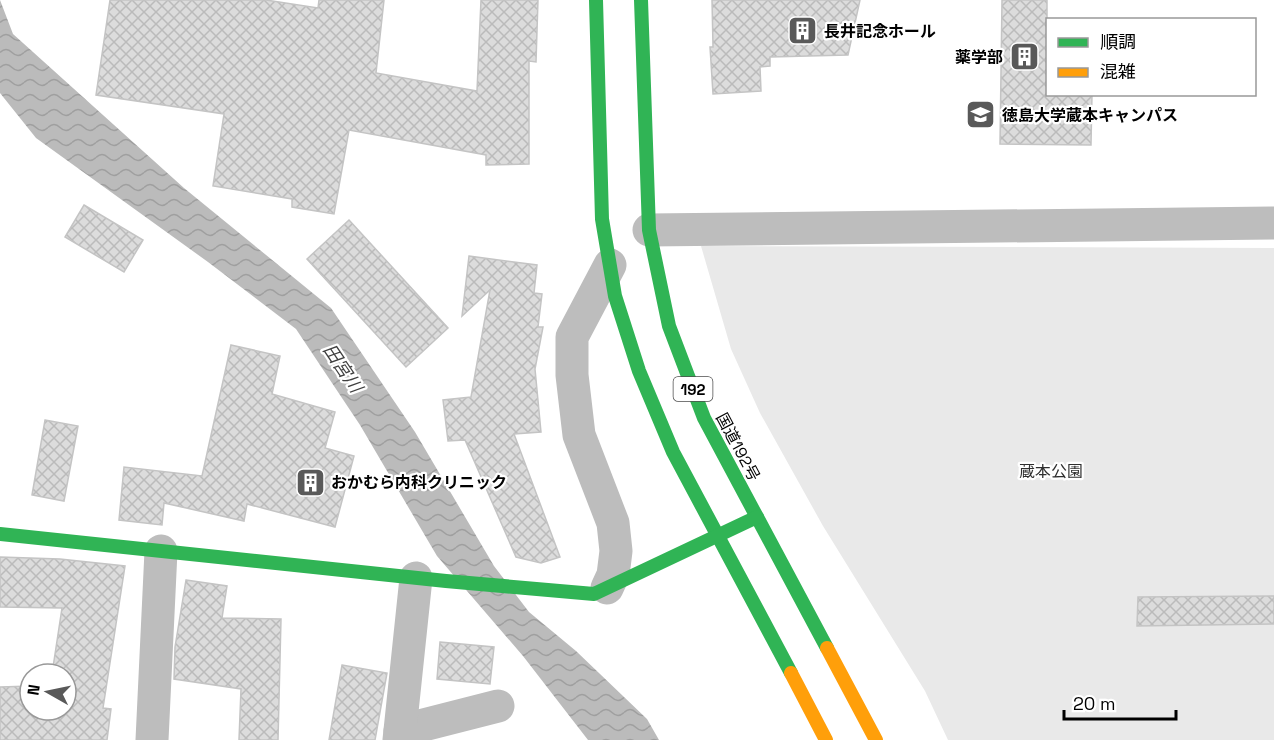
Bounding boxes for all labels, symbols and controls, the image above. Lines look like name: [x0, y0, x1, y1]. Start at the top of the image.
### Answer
building icon: 長井記念ホール: [787, 15, 819, 47]
legend: [1046, 18, 1256, 96]
place label: 長井記念ホール: [824, 21, 936, 42]
text: 順調: [1100, 30, 1136, 53]
building icon: 薬学部: [1008, 41, 1040, 73]
place label: 薬学部: [955, 47, 1003, 68]
text: 混雑: [1100, 60, 1136, 83]
school or university icon: 徳島大学蔵本キャンパス: [965, 99, 997, 131]
place label: 徳島大学蔵本キャンパス: [1002, 105, 1178, 126]
water label: 田宮川: [318, 339, 369, 398]
road number: 192: [674, 377, 712, 401]
street label: 国道192号: [711, 409, 765, 485]
park label: 蔵本公園: [1019, 461, 1083, 482]
building icon: おかむら内科クリニック: [294, 466, 326, 498]
place label: おかむら内科クリニック: [331, 472, 507, 493]
north arrow: [18, 662, 78, 722]
text: N: [22, 683, 45, 697]
scale bar: [1064, 683, 1176, 721]
text: 20 m: [1073, 692, 1116, 715]

